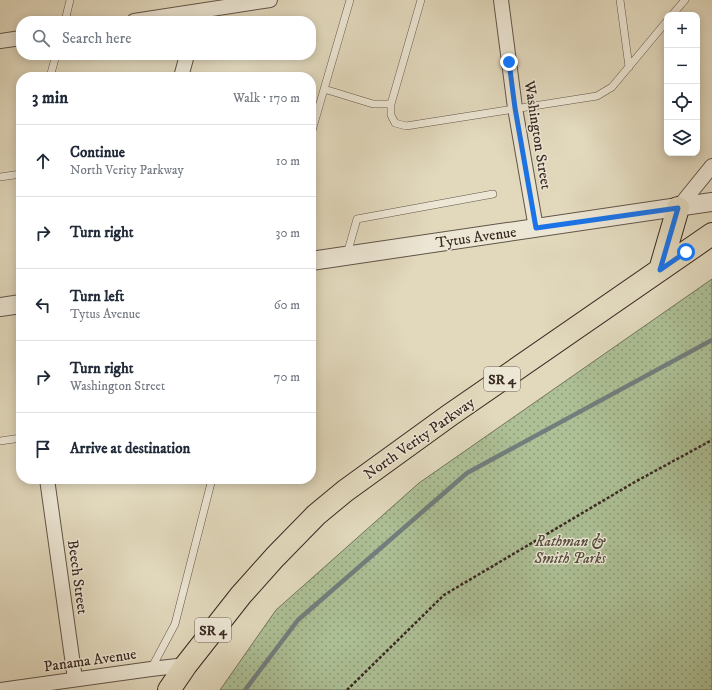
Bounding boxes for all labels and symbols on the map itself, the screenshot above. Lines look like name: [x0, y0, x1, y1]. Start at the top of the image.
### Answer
route end: [500, 53, 518, 71]
street label: Washington Street: [519, 78, 556, 191]
street label: Tytus Avenue: [434, 222, 518, 253]
route start: [677, 243, 695, 261]
road number: SR 4: [484, 367, 520, 391]
street label: North Verity Parkway: [360, 393, 479, 484]
park label: Rathman & Smith Parks: [533, 532, 606, 568]
street label: Beech Street: [63, 539, 92, 616]
road number: SR 4: [195, 618, 231, 642]
street label: Panama Avenue: [42, 645, 138, 676]

